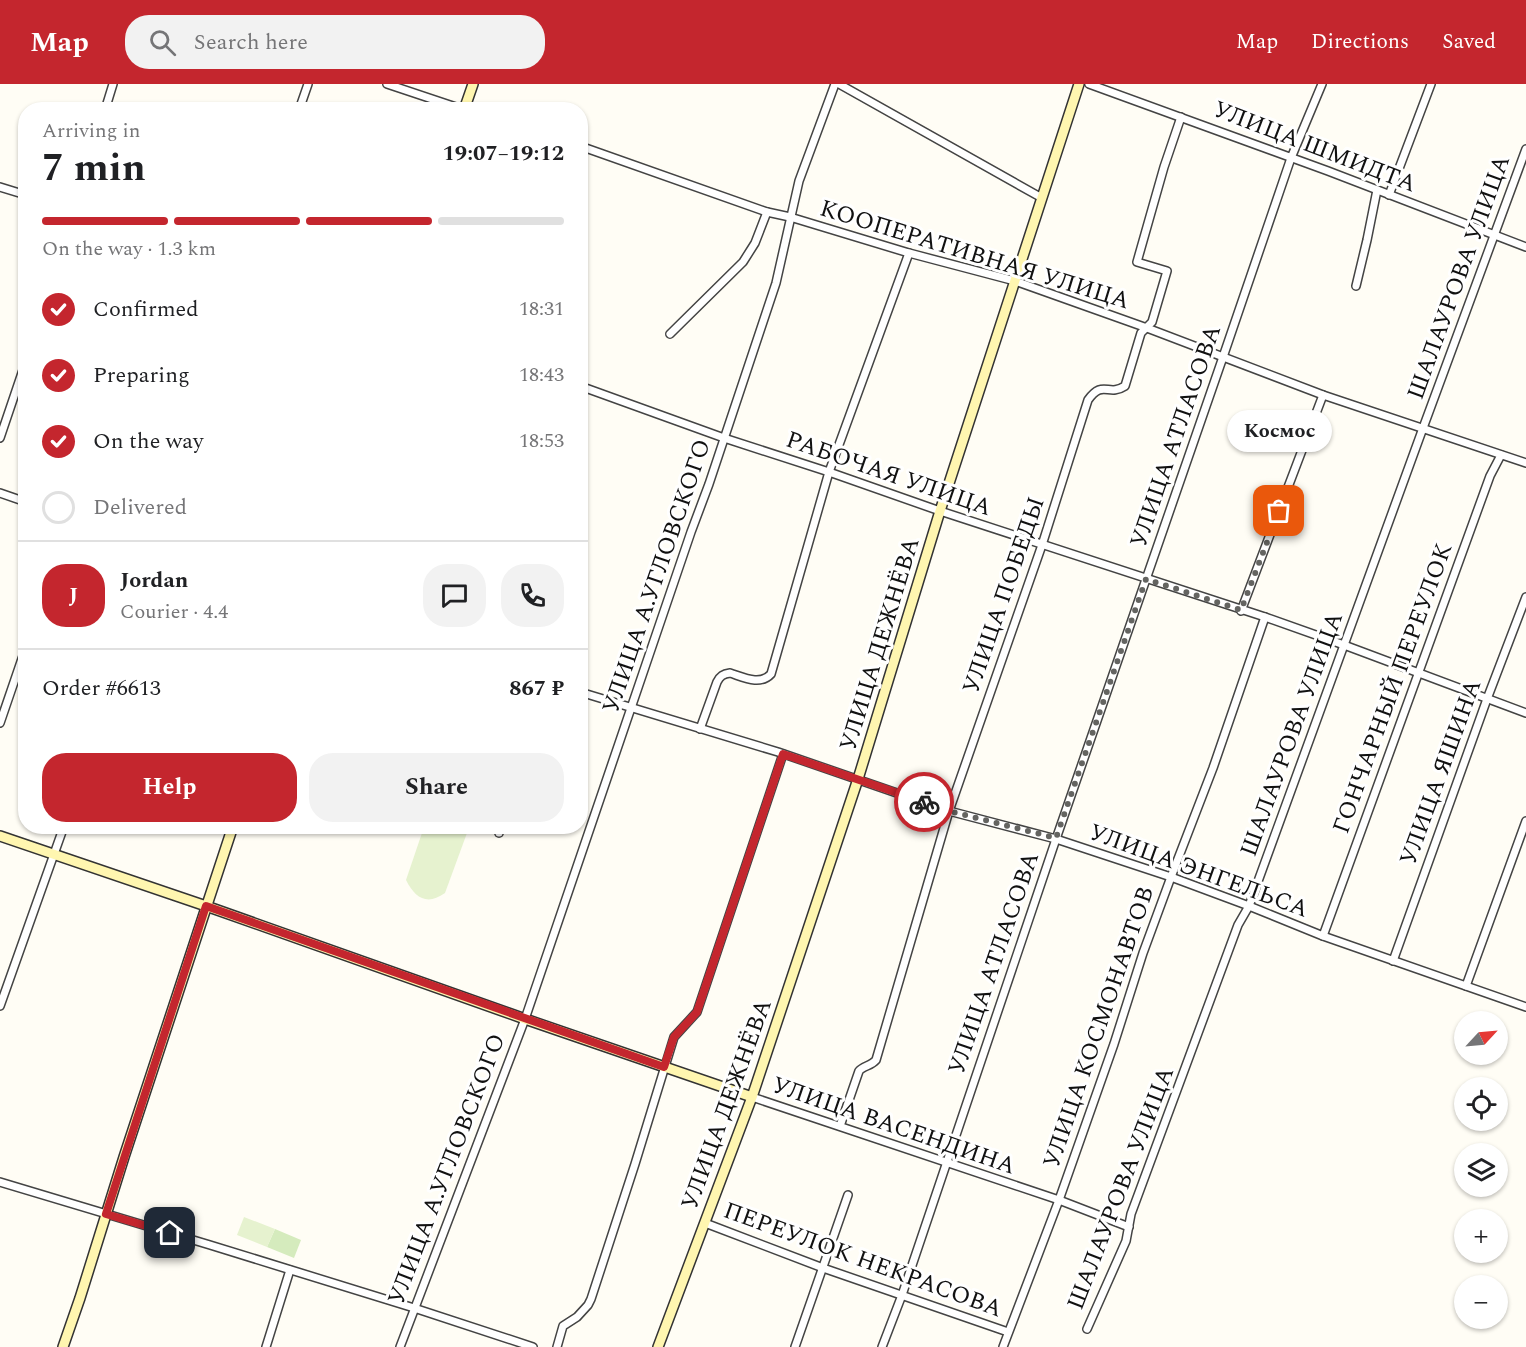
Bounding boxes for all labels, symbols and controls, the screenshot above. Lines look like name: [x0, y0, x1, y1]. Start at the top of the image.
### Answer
search box: [125, 15, 545, 69]
text: Map: [30, 21, 89, 64]
icon: search: [146, 26, 179, 59]
text: Search here: [194, 26, 308, 59]
text: Map: [1236, 26, 1278, 58]
text: Directions: [1311, 26, 1409, 58]
text: Saved: [1442, 26, 1496, 58]
street label: УЛИЦА ШМИДТА: [1208, 92, 1421, 202]
text: Arriving in: [42, 116, 140, 146]
text: 19:07–19:12: [442, 137, 564, 170]
text: 7 min: [42, 139, 146, 198]
street label: ШАЛАУРОВА УЛИЦА: [1398, 150, 1520, 405]
street label: КООПЕРАТИВНАЯ УЛИЦА: [815, 191, 1134, 319]
text: On the way · 1.3 km: [42, 234, 216, 264]
icon: check: [42, 293, 75, 326]
text: Confirmed: [93, 293, 199, 326]
text: 18:31: [519, 294, 564, 324]
street label: УЛИЦА АТЛАСОВА: [1121, 320, 1231, 553]
icon: check: [42, 359, 75, 392]
text: Preparing: [93, 359, 190, 392]
text: 18:43: [519, 360, 564, 390]
callout: Космос: [1226, 409, 1332, 451]
text: Космос: [1244, 416, 1315, 446]
street label: РАБОЧАЯ УЛИЦА: [781, 422, 996, 526]
icon: check: [42, 425, 75, 458]
text: On the way: [93, 425, 204, 458]
text: 18:53: [519, 426, 564, 456]
street label: УЛИЦА А.УГЛОВСКОГО: [593, 434, 721, 718]
pin: [1253, 485, 1304, 536]
text: Delivered: [93, 491, 187, 524]
street label: УЛИЦА ПОБЕДЫ: [953, 492, 1055, 699]
icon: bag: [1262, 494, 1295, 527]
street label: УЛИЦА ДЕЖНЁВА: [830, 533, 930, 756]
street label: ГОНЧАРНЫЙ ПЕРЕУЛОК: [1324, 538, 1462, 839]
text: Jordan: [120, 564, 188, 597]
button: chat: [423, 564, 486, 627]
button: phone: [501, 564, 564, 627]
text: J: [69, 579, 78, 612]
text: Courier · 4.4: [120, 597, 228, 627]
street label: ШАЛАУРОВА УЛИЦА: [1231, 607, 1353, 862]
text: Order #6613: [42, 672, 161, 705]
text: 867 ₽: [509, 672, 564, 705]
street label: УЛИЦА ЯШИНА: [1391, 674, 1491, 870]
button: Help: [42, 753, 297, 822]
button: Share: [309, 753, 564, 822]
courier: [894, 772, 954, 832]
icon: bike: [908, 786, 941, 819]
street label: УЛИЦА ЭНГЕЛЬСА: [1084, 814, 1314, 927]
street label: УЛИЦА АТЛАСОВА: [939, 847, 1049, 1080]
street label: УЛИЦА КОСМОНАВТОВ: [1034, 882, 1164, 1173]
street label: УЛИЦА ДЕЖНЁВА: [672, 994, 782, 1215]
north arrow: [1454, 1011, 1508, 1065]
map controls: [1454, 1011, 1508, 1329]
street label: УЛИЦА А.УГЛОВСКОГО: [379, 1029, 515, 1310]
street label: ШАЛАУРОВА УЛИЦА: [1058, 1062, 1184, 1315]
street label: УЛИЦА ВАСЕНДИНА: [767, 1067, 1020, 1185]
button: locate: [1454, 1077, 1508, 1131]
button: layers: [1454, 1143, 1508, 1197]
street label: ПЕРЕУЛОК НЕКРАСОВА: [718, 1193, 1007, 1327]
pin: [144, 1207, 195, 1258]
button: +: [1454, 1209, 1508, 1263]
icon: home: [153, 1216, 186, 1249]
button: −: [1454, 1275, 1508, 1329]

